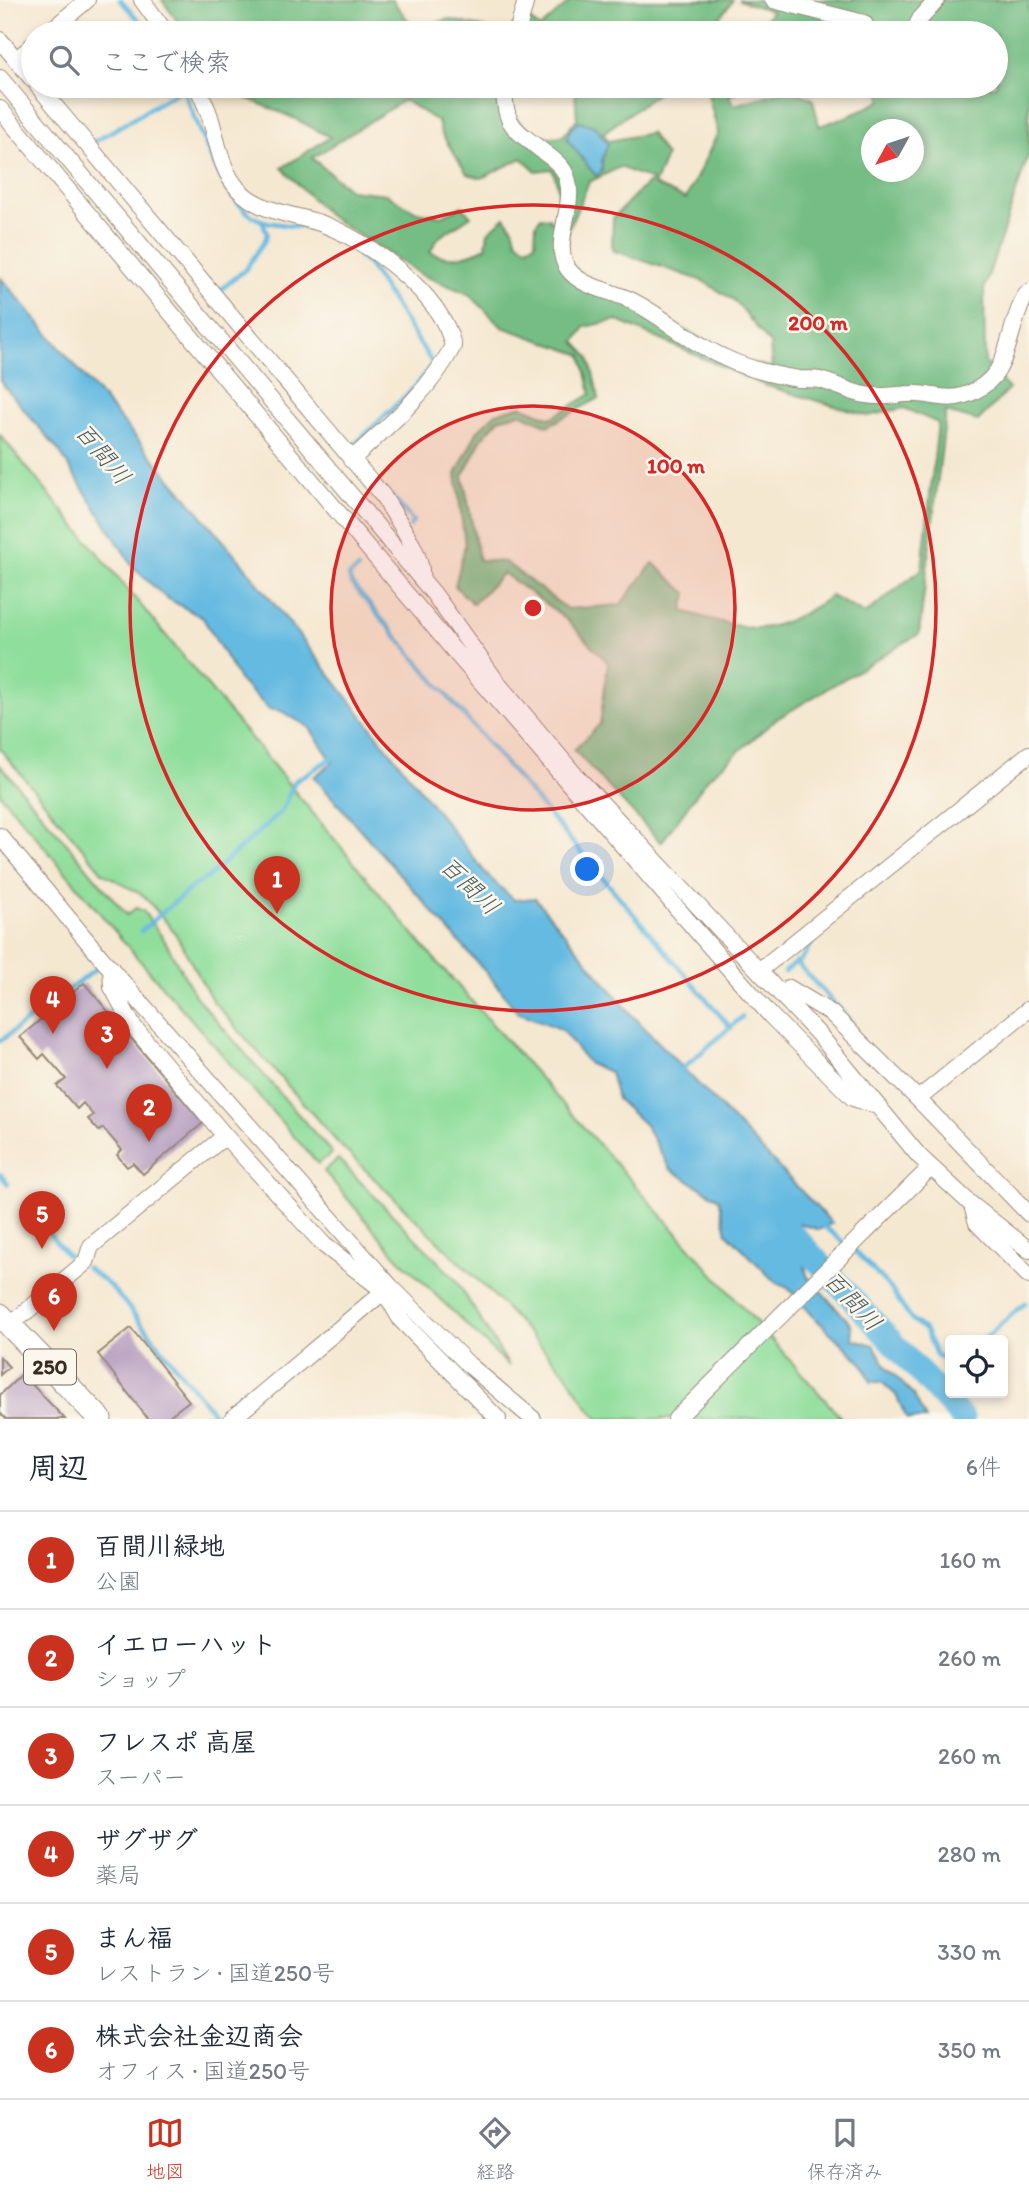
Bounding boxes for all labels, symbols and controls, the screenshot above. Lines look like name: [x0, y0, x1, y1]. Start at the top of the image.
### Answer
search box: [21, 21, 1008, 98]
icon: search: [45, 41, 83, 79]
text: ここで検索: [101, 46, 231, 78]
north arrow: [861, 119, 924, 182]
text: 200 m: [788, 310, 848, 335]
water label: 百間川: [69, 417, 138, 491]
text: 100 m: [647, 453, 705, 478]
centre of rings: [521, 596, 545, 620]
water label: 百間川: [434, 850, 506, 921]
your location: [570, 852, 604, 886]
pin: 1: [254, 856, 300, 914]
pin: 4: [30, 976, 76, 1034]
pin: 3: [84, 1011, 130, 1069]
pin: 2: [126, 1084, 172, 1142]
pin: 5: [19, 1191, 65, 1249]
water label: 百間川: [818, 1264, 889, 1337]
pin: 6: [31, 1273, 77, 1331]
map controls: [945, 1335, 1008, 1398]
button: locate: [945, 1335, 1008, 1398]
road number: 250: [24, 1350, 76, 1384]
text: 周辺: [28, 1449, 88, 1486]
text: 6件: [966, 1453, 1001, 1481]
text: 百間川緑地: [95, 1530, 225, 1562]
text: 1: [46, 1546, 56, 1574]
text: 160 m: [939, 1546, 1001, 1574]
text: 公園: [95, 1567, 141, 1595]
text: イエローハット: [95, 1628, 277, 1660]
text: 2: [45, 1644, 57, 1672]
text: 260 m: [938, 1644, 1001, 1672]
text: ショップ: [95, 1665, 186, 1693]
text: フレスポ 高屋: [95, 1726, 257, 1758]
text: 3: [45, 1742, 57, 1770]
text: 260 m: [938, 1742, 1001, 1770]
text: スーパー: [95, 1763, 186, 1791]
text: ザグザグ: [95, 1824, 198, 1856]
text: 4: [44, 1840, 58, 1868]
text: 280 m: [938, 1840, 1001, 1868]
text: 薬局: [95, 1861, 141, 1889]
text: まん福: [95, 1922, 173, 1954]
text: 5: [45, 1938, 57, 1966]
text: 330 m: [937, 1938, 1001, 1966]
text: レストラン · 国道250号: [95, 1959, 335, 1987]
text: 株式会社金辺商会: [95, 2020, 303, 2052]
text: 6: [45, 2036, 57, 2064]
text: 350 m: [938, 2036, 1001, 2064]
text: オフィス · 国道250号: [95, 2057, 310, 2085]
tab: 地図: [146, 2114, 184, 2183]
tab: 経路: [476, 2114, 515, 2183]
tab: 保存済み: [807, 2114, 883, 2183]

